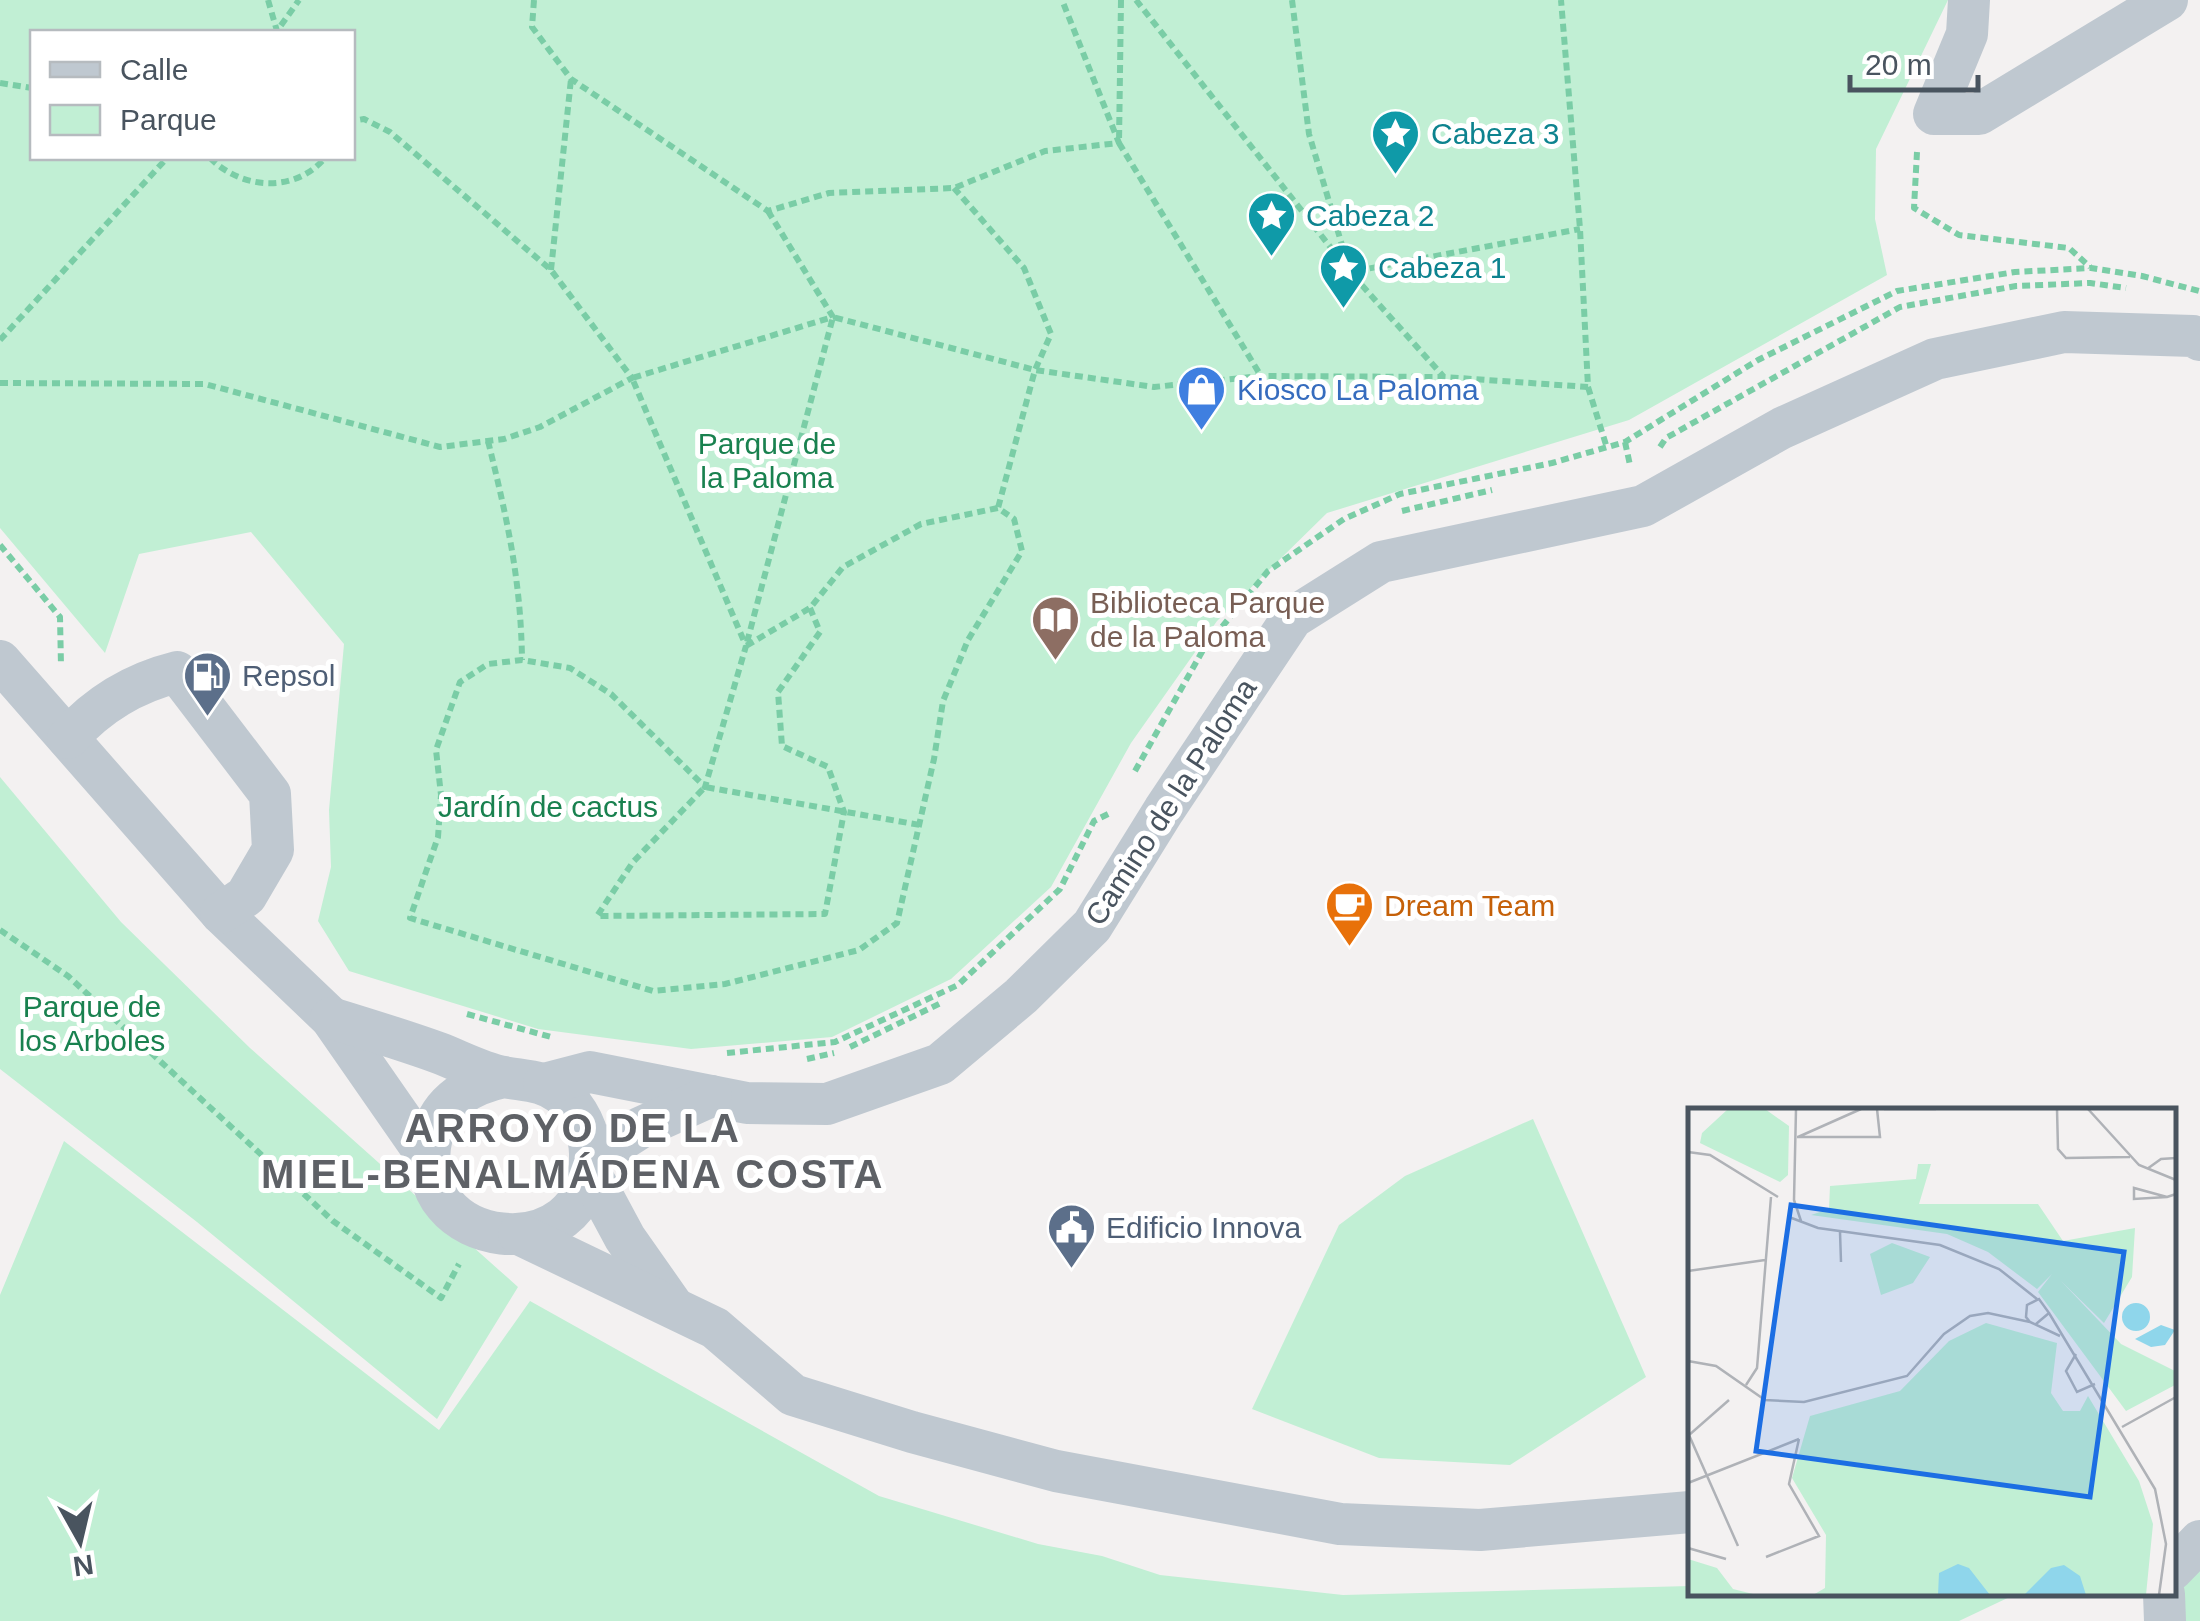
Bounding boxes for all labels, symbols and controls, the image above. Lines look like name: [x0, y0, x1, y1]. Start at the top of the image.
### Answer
legend: [30, 30, 355, 160]
scale bar: [1850, 30, 1978, 92]
text: 20 m: [1865, 48, 1932, 81]
text: Calle: [120, 53, 188, 86]
text: Parque: [120, 103, 217, 136]
place icon: Cabeza 3: [1370, 108, 1422, 176]
place label: Cabeza 3: [1431, 117, 1559, 150]
place icon: Cabeza 2: [1245, 190, 1297, 258]
place label: Cabeza 2: [1306, 199, 1434, 232]
place icon: Cabeza 1: [1317, 242, 1369, 310]
place label: Cabeza 1: [1378, 251, 1506, 284]
shop icon: Kiosco La Paloma: [1176, 364, 1228, 432]
place label: Kiosco La Paloma: [1237, 373, 1479, 406]
park label: Parque de la Paloma: [698, 427, 836, 494]
place label: Biblioteca Parque de la Paloma: [1090, 586, 1325, 653]
library icon: Biblioteca Parque de la Paloma: [1029, 594, 1081, 662]
fuel station icon: Repsol: [181, 650, 233, 718]
place label: Repsol: [242, 659, 335, 692]
street label: Camino de la Paloma: [1079, 672, 1263, 931]
park label: Jardín de cactus: [438, 790, 658, 823]
cafe icon: Dream Team: [1323, 880, 1375, 948]
place label: Dream Team: [1384, 889, 1555, 922]
park label: Parque de los Arboles: [19, 990, 165, 1057]
district label: ARROYO DE LA MIEL-BENALMÁDENA COSTA: [261, 1106, 885, 1196]
inset map: [1688, 1108, 2175, 1596]
public building icon: Edificio Innova: [1045, 1202, 1097, 1270]
place label: Edificio Innova: [1106, 1211, 1301, 1244]
north arrow: [30, 1491, 130, 1591]
text: N: [71, 1549, 96, 1582]

